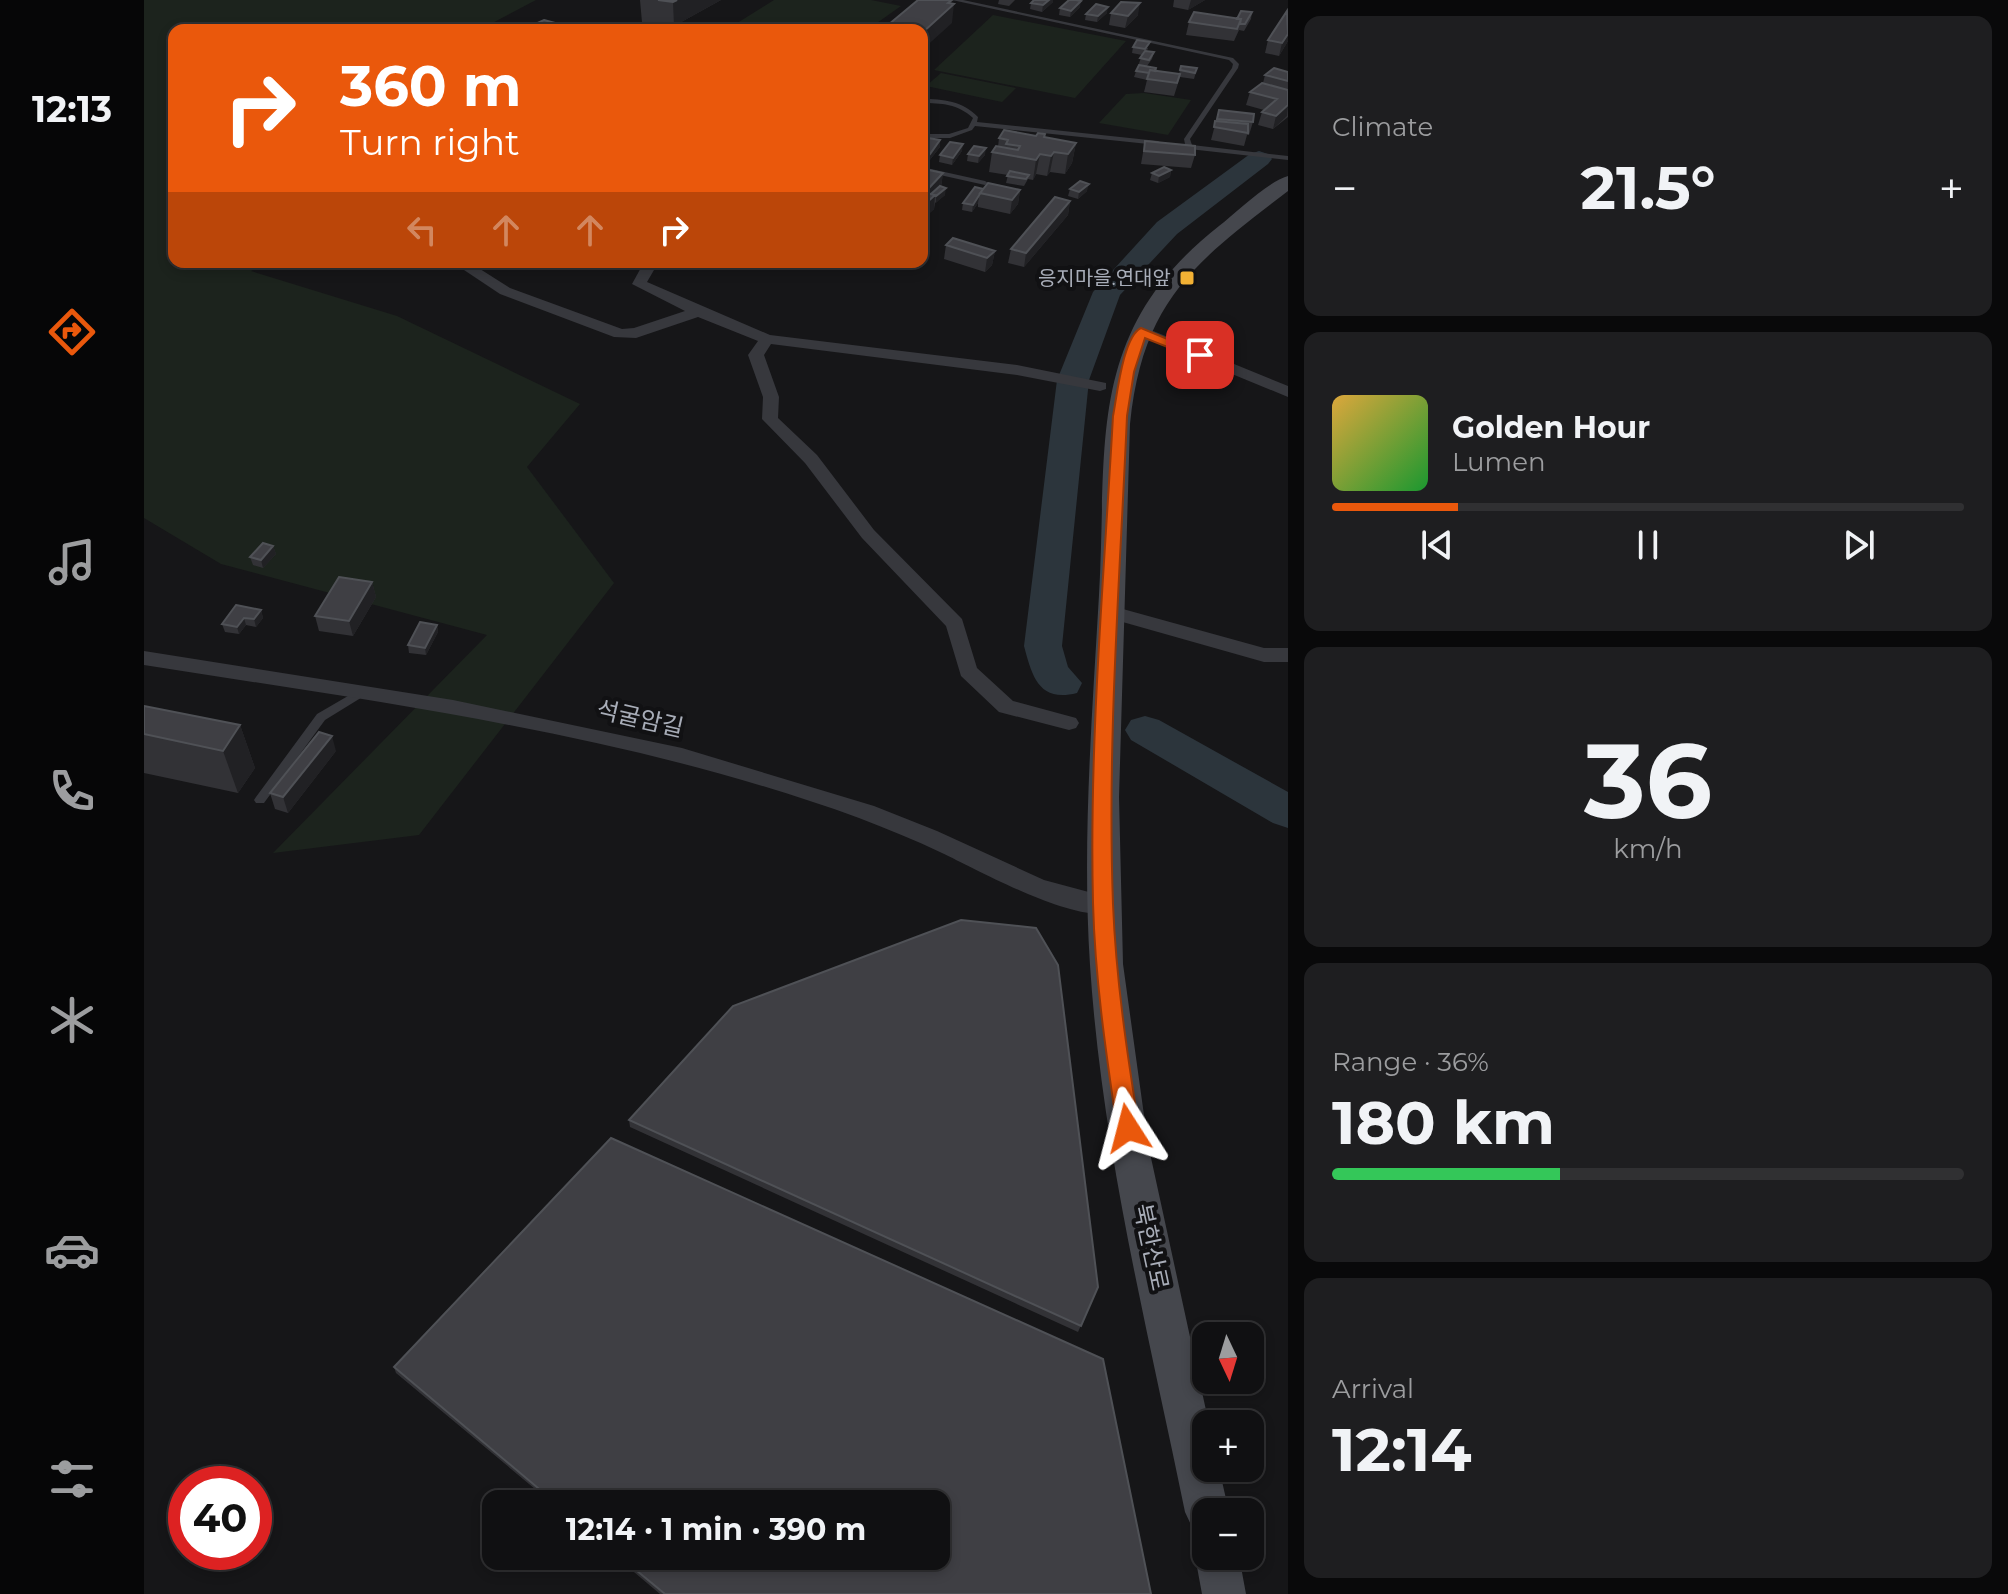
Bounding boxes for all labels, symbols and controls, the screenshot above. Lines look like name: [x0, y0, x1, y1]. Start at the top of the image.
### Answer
text: 360 m: [340, 52, 521, 120]
icon: right: [208, 56, 312, 160]
text: 12:13: [32, 87, 112, 131]
text: Climate: [1332, 111, 1433, 143]
text: Turn right: [340, 120, 520, 164]
text: 21.5°: [1580, 151, 1716, 224]
text: −: [1332, 161, 1357, 215]
text: +: [1939, 161, 1964, 215]
icon: left: [400, 208, 444, 252]
icon: ahead: [484, 208, 528, 252]
icon: ahead: [568, 208, 612, 252]
icon: right: [652, 208, 696, 252]
place label: 응지마을.연대앞: [1038, 266, 1171, 290]
marker: 응지마을.연대앞: [1178, 269, 1196, 287]
icon: directions: [44, 304, 100, 360]
pin: [1166, 321, 1234, 389]
icon: arrive: [1178, 333, 1222, 377]
text: Golden Hour: [1452, 409, 1650, 446]
text: Lumen: [1452, 446, 1545, 478]
icon: previous: [1415, 523, 1459, 567]
icon: pause: [1626, 523, 1670, 567]
icon: next: [1837, 523, 1881, 567]
icon: music: [44, 534, 100, 590]
street label: 석굴암길: [594, 694, 686, 743]
text: 36: [1584, 717, 1712, 844]
icon: phone: [44, 763, 100, 819]
text: km/h: [1613, 833, 1683, 865]
icon: climate: [44, 992, 100, 1048]
text: Range · 36%: [1332, 1046, 1489, 1078]
position arrow: [1086, 1086, 1170, 1170]
text: 180 km: [1332, 1086, 1555, 1159]
street label: 북한산로: [1128, 1201, 1175, 1293]
icon: car: [44, 1222, 100, 1278]
north arrow: [1192, 1322, 1264, 1394]
map controls: [1192, 1322, 1264, 1570]
text: Arrival: [1332, 1373, 1414, 1405]
button: +: [1192, 1410, 1264, 1482]
text: 12:14: [1332, 1413, 1472, 1486]
icon: filters: [44, 1451, 100, 1507]
speed limit sign: 40: [168, 1466, 272, 1570]
button: −: [1192, 1498, 1264, 1570]
text: 12:14 · 1 min · 390 m: [566, 1511, 866, 1548]

